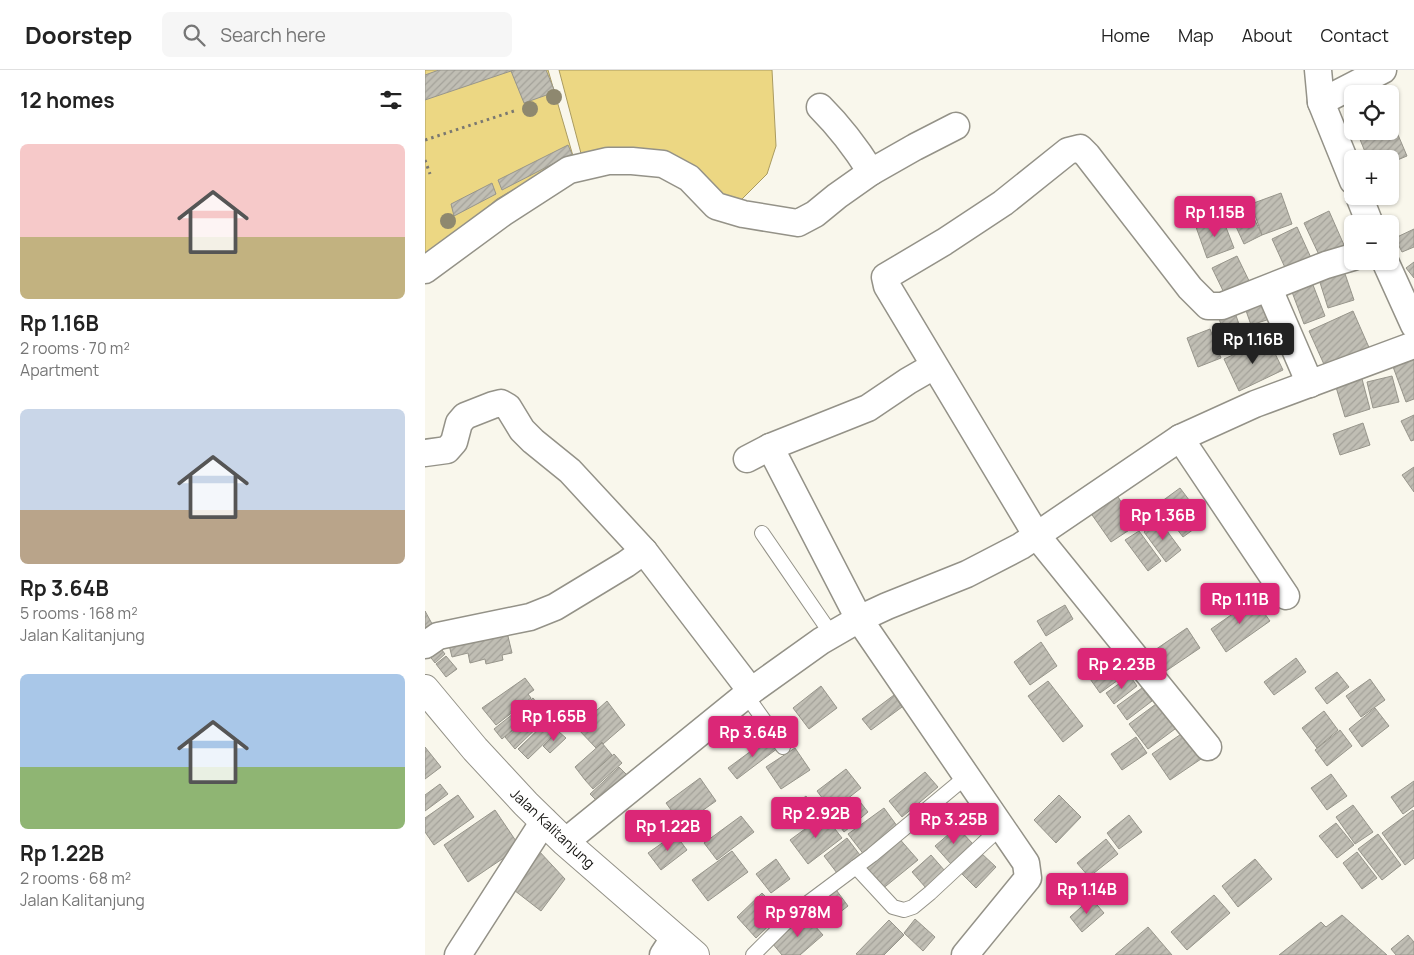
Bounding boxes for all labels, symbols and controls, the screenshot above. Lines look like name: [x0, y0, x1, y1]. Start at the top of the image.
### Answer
search box: [162, 12, 512, 57]
text: Doorstep: [25, 18, 132, 51]
icon: search: [180, 21, 208, 49]
text: Search here: [220, 22, 326, 48]
text: Home: [1101, 23, 1150, 47]
text: Map: [1178, 23, 1214, 47]
text: About: [1242, 23, 1292, 47]
text: Contact: [1320, 23, 1389, 47]
map controls: [1344, 85, 1399, 270]
button: locate: [1344, 85, 1399, 140]
text: 12 homes: [20, 86, 115, 114]
icon: filters: [377, 86, 405, 114]
button: +: [1344, 150, 1399, 205]
icon: home: [168, 177, 258, 267]
pin: Rp 1.15B: [1163, 196, 1267, 238]
text: Rp 1.15B: [1185, 201, 1245, 223]
button: −: [1344, 215, 1399, 270]
text: Rp 1.16B: [20, 309, 99, 337]
pin: Rp 1.16B: [1201, 322, 1305, 365]
text: Rp 1.16B: [1223, 328, 1283, 350]
text: 2 rooms · 70 m²: [20, 337, 130, 359]
text: Apartment: [20, 359, 99, 381]
icon: home: [168, 442, 258, 532]
pin: Rp 1.36B: [1111, 498, 1215, 541]
text: Rp 1.36B: [1131, 504, 1195, 526]
text: Rp 3.64B: [20, 574, 109, 602]
pin: Rp 1.11B: [1188, 582, 1292, 625]
text: Rp 1.11B: [1211, 588, 1269, 610]
text: 5 rooms · 168 m²: [20, 602, 138, 624]
text: Jalan Kalitanjung: [20, 624, 145, 646]
pin: Rp 2.23B: [1070, 648, 1174, 690]
text: Rp 2.23B: [1089, 653, 1155, 675]
pin: Rp 1.65B: [502, 700, 606, 742]
text: Rp 1.65B: [522, 705, 586, 727]
icon: home: [168, 707, 258, 797]
pin: Rp 3.64B: [701, 716, 805, 758]
text: Rp 3.64B: [719, 721, 787, 743]
street label: Jalan Kalitanjung: [507, 784, 599, 872]
pin: Rp 2.92B: [764, 796, 868, 839]
text: Rp 2.92B: [782, 802, 850, 824]
pin: Rp 3.25B: [902, 802, 1006, 845]
text: Rp 3.25B: [921, 808, 987, 830]
pin: Rp 1.22B: [616, 810, 720, 852]
text: Rp 1.22B: [636, 815, 700, 837]
text: Rp 1.22B: [20, 839, 104, 867]
text: 2 rooms · 68 m²: [20, 867, 131, 889]
pin: Rp 1.14B: [1035, 872, 1139, 915]
text: Rp 1.14B: [1057, 878, 1117, 900]
text: Jalan Kalitanjung: [20, 889, 145, 911]
pin: Rp 978M: [752, 896, 844, 938]
text: Rp 978M: [765, 901, 831, 923]

